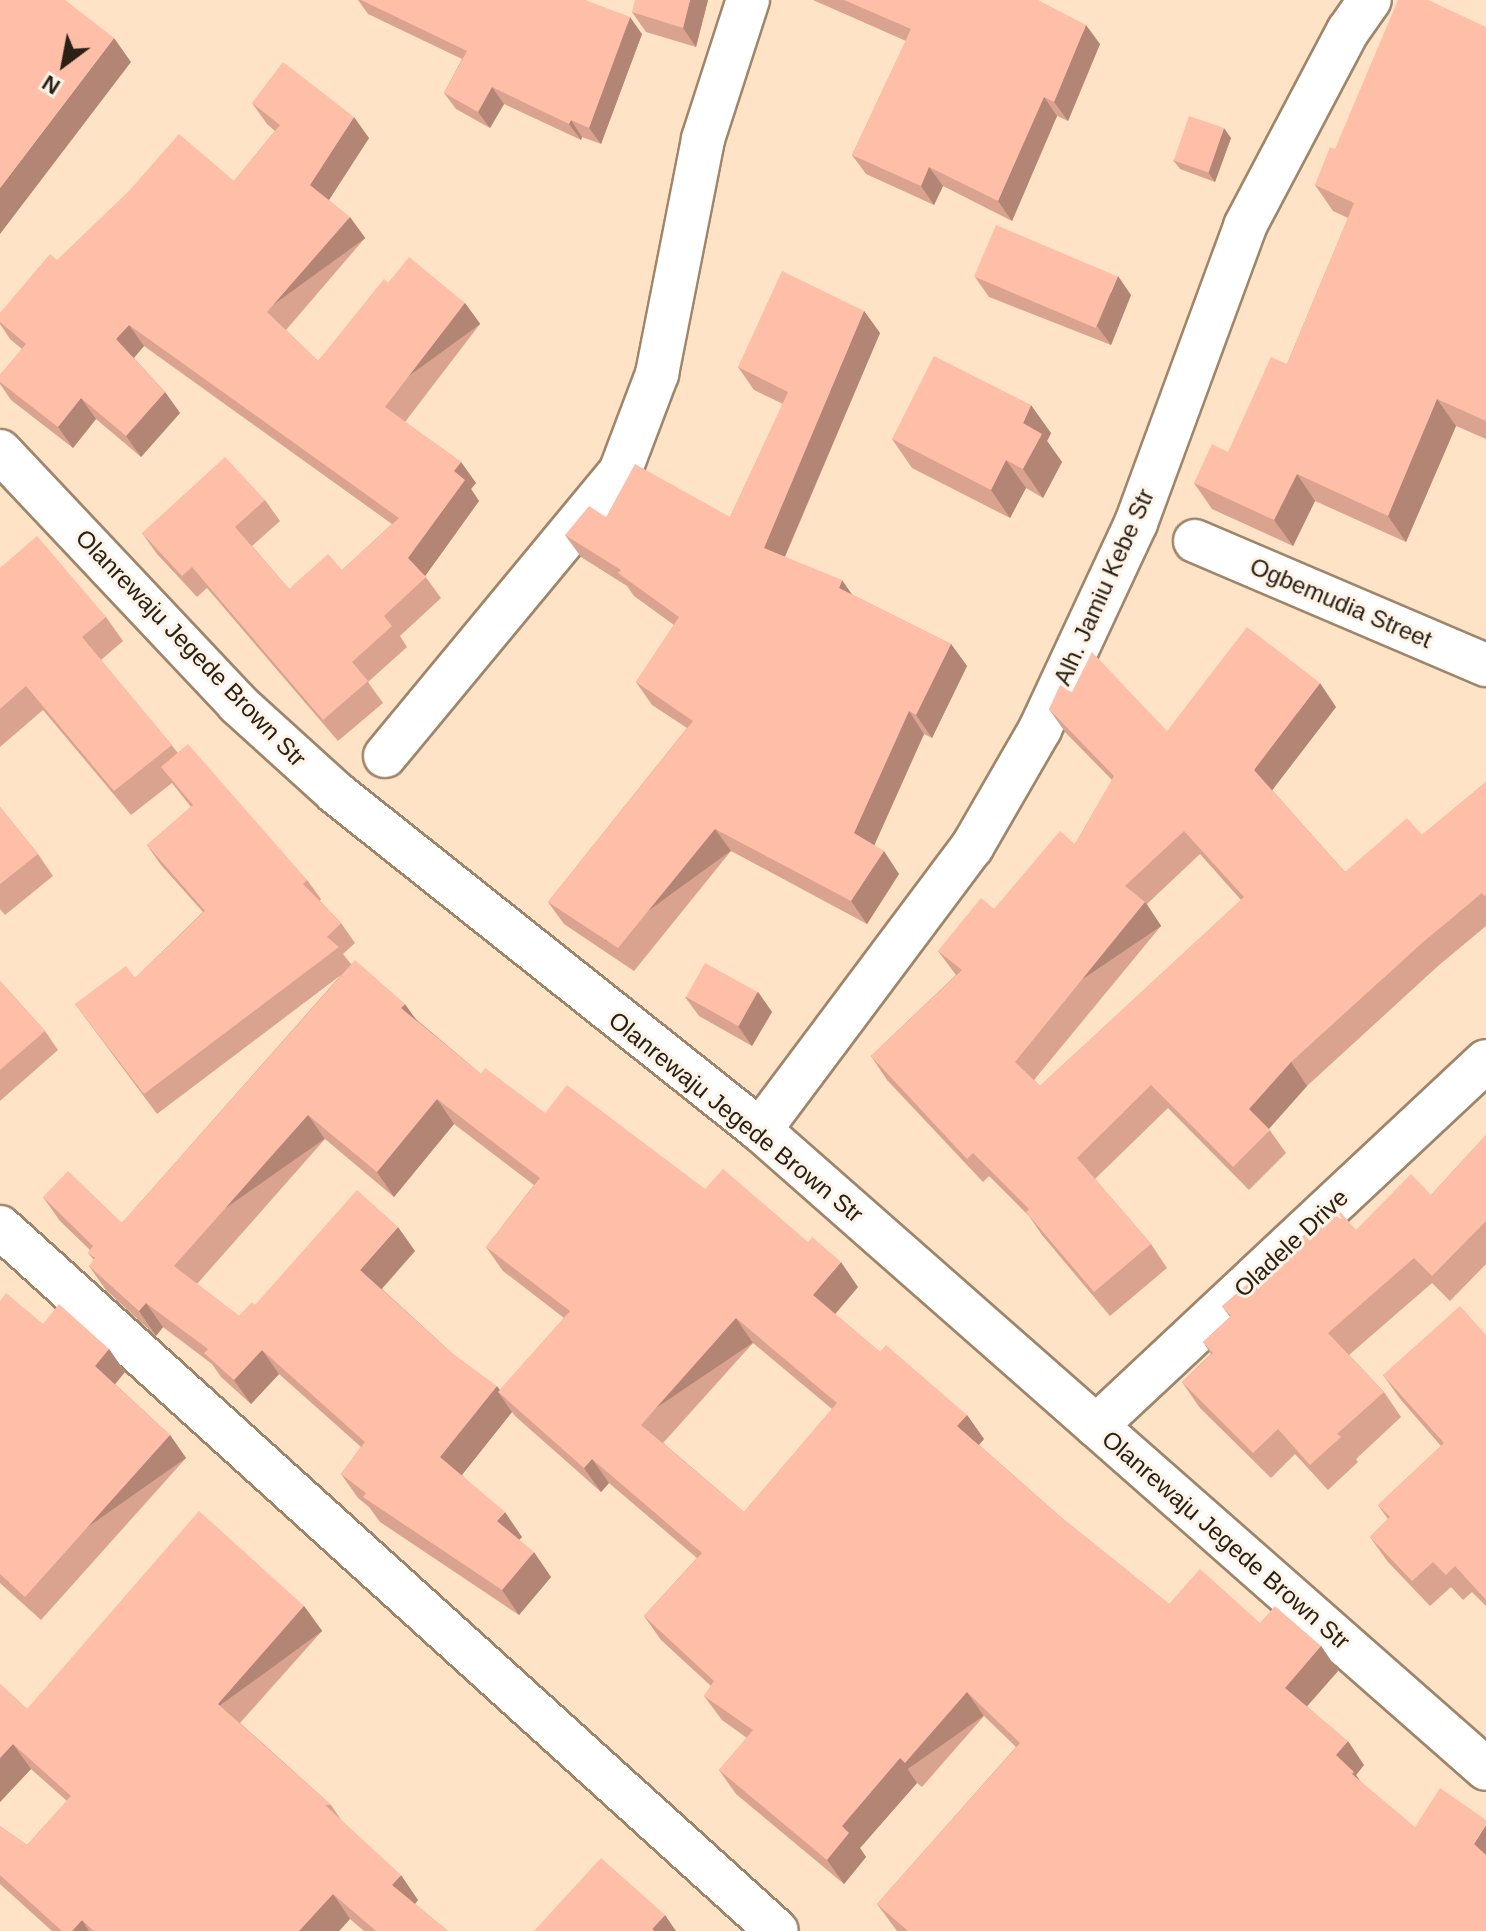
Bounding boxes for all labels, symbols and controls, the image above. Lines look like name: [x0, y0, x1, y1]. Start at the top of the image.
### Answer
north arrow: [24, 24, 104, 104]
text: N: [38, 70, 64, 100]
street label: Alh. Jamiu Kebe Str: [1048, 484, 1160, 690]
street label: Olanrewaju Jegede Brown Str: [70, 523, 312, 773]
street label: Ogbemudia Street: [1246, 552, 1436, 654]
street label: Olanrewaju Jegede Brown Str: [603, 1005, 869, 1229]
street label: Oladele Drive: [1228, 1183, 1354, 1303]
street label: Olanrewaju Jegede Brown Str: [1096, 1425, 1356, 1655]

